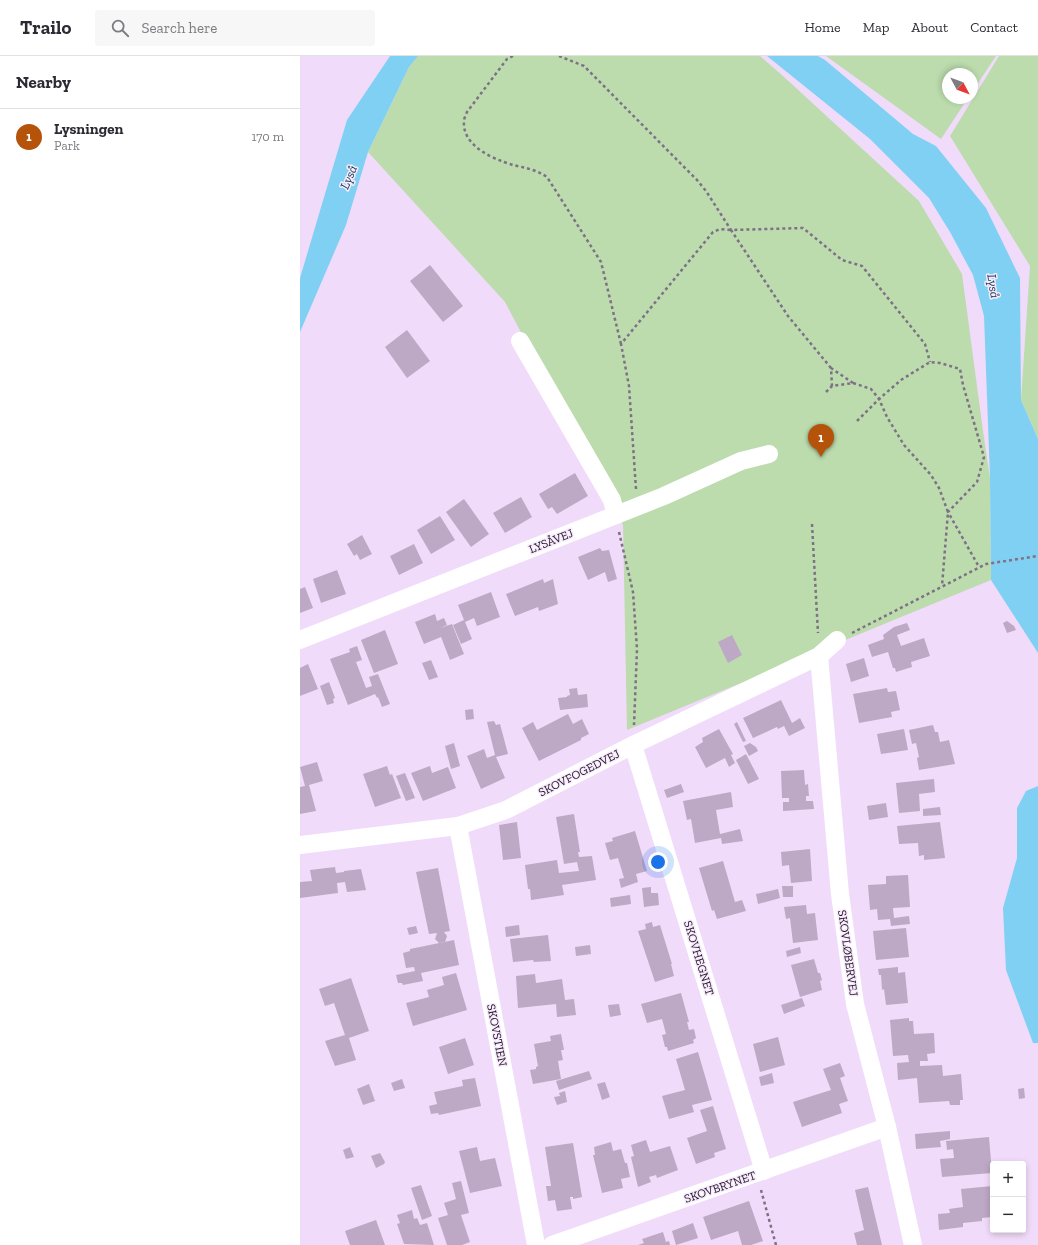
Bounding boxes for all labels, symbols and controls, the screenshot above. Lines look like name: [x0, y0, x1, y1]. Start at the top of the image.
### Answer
search box: [95, 10, 375, 46]
text: Trailo: [20, 16, 71, 39]
icon: search: [109, 17, 131, 39]
text: Search here: [141, 19, 217, 37]
text: Home: [805, 19, 841, 36]
text: Map: [863, 19, 889, 36]
text: About: [911, 19, 948, 36]
text: Contact: [970, 19, 1018, 36]
north arrow: [942, 68, 978, 104]
text: Nearby: [16, 72, 71, 92]
text: Lysningen: [54, 120, 123, 138]
text: 1: [26, 129, 32, 144]
text: 170 m: [251, 129, 284, 144]
text: Park: [54, 138, 80, 153]
water label: Lyså: [337, 163, 360, 191]
water label: Lyså: [984, 273, 1003, 299]
pin: 1: [808, 424, 834, 457]
street label: LYSÅVEJ: [526, 525, 576, 556]
street label: SKOVFOGEDVEJ: [536, 746, 622, 799]
your location: [648, 852, 668, 872]
street label: SKOVLØBERVEJ: [835, 909, 861, 997]
street label: SKOVHEGNET: [681, 919, 717, 998]
street label: SKOVSTIEN: [484, 1003, 510, 1068]
map controls: [990, 1161, 1026, 1233]
button: +: [990, 1161, 1026, 1197]
street label: SKOVBRYNET: [682, 1168, 758, 1206]
button: −: [990, 1197, 1026, 1233]

